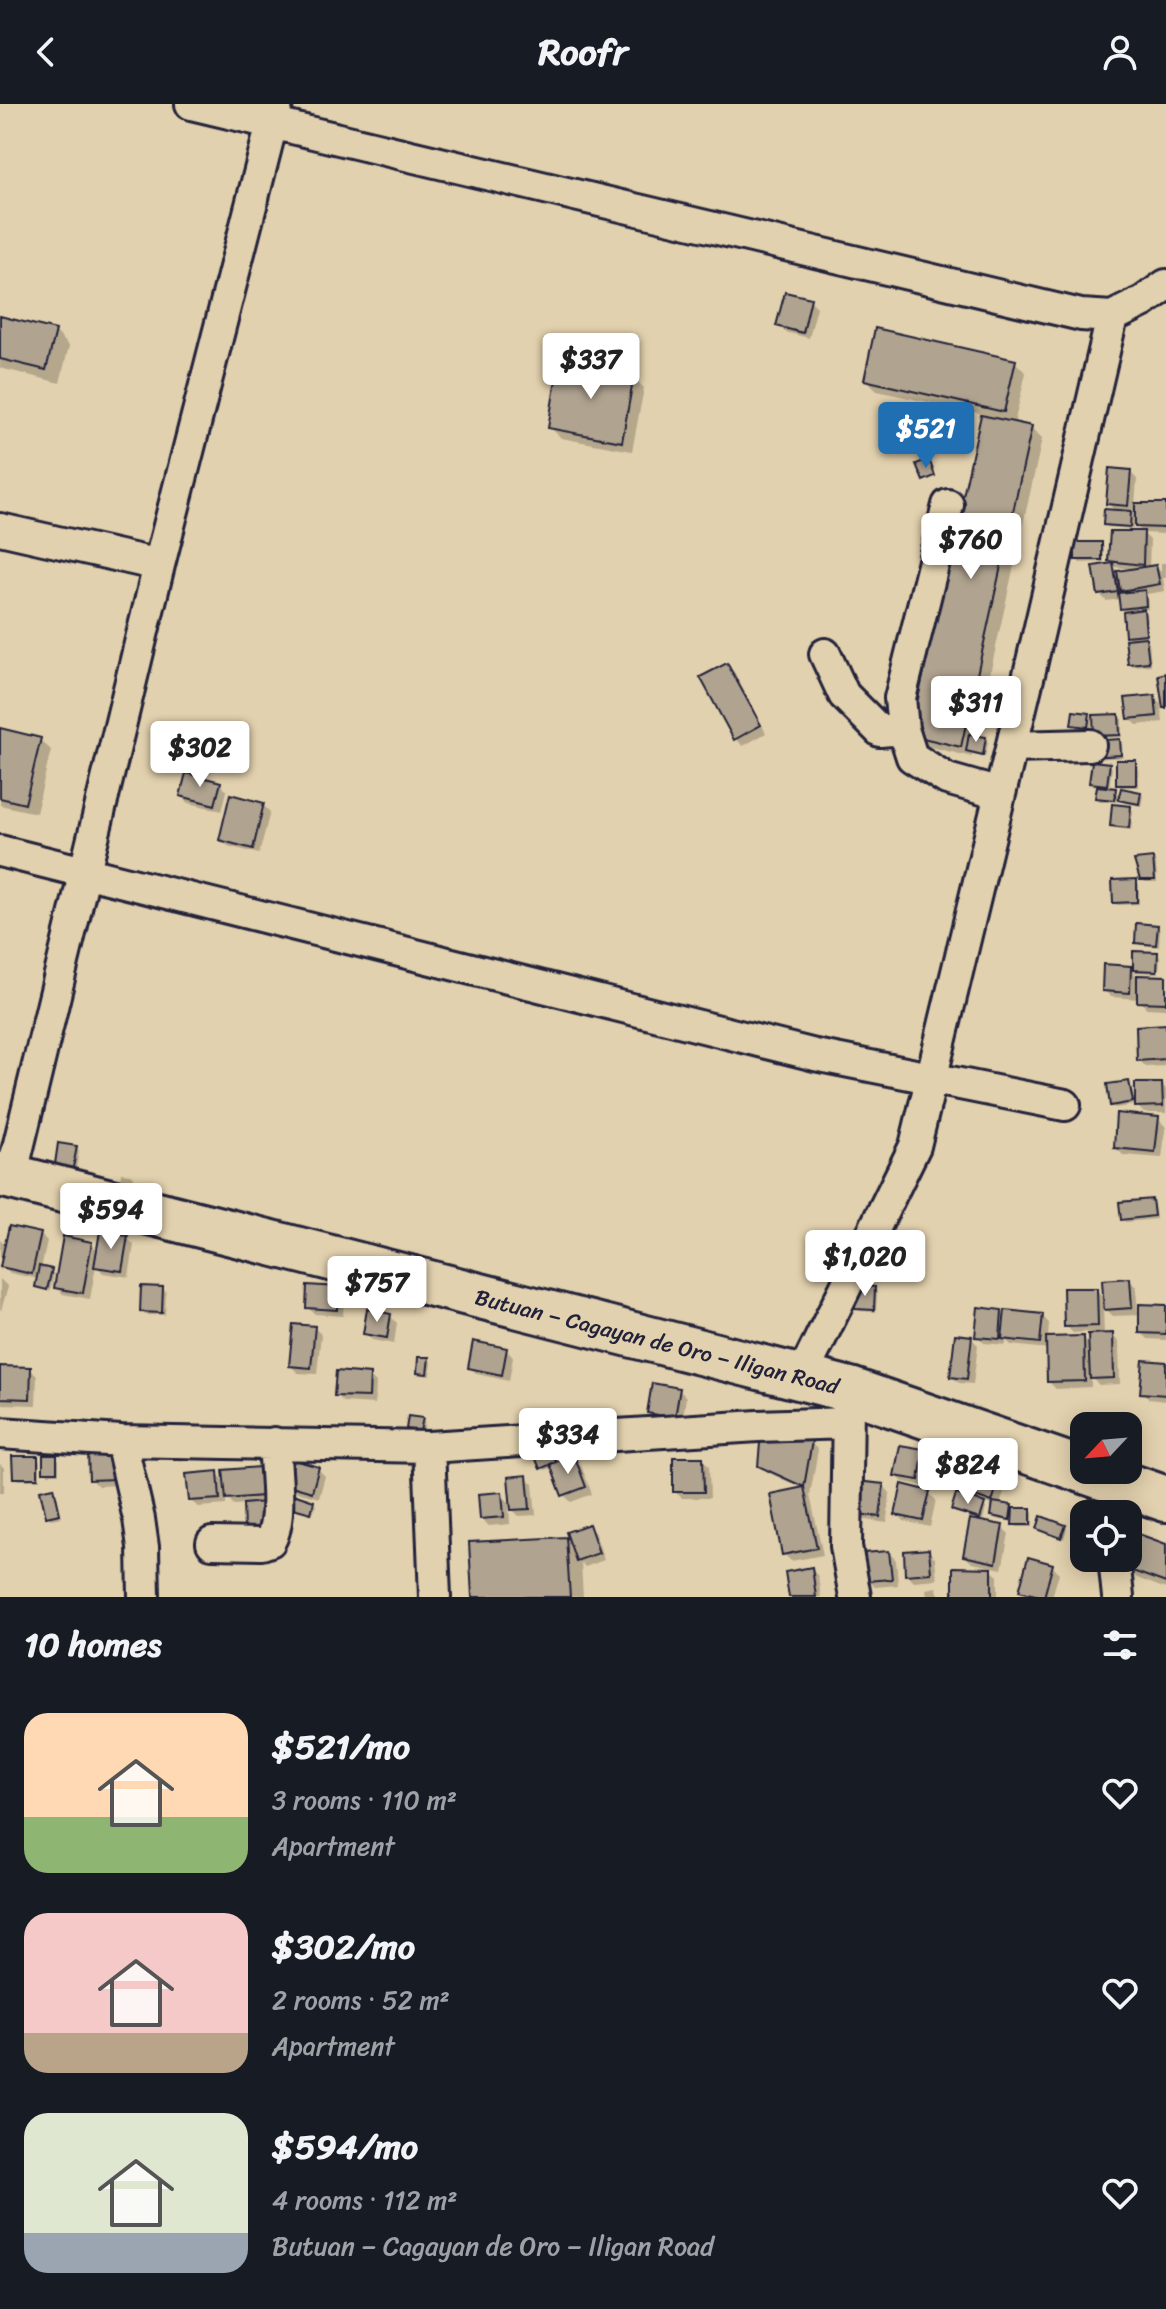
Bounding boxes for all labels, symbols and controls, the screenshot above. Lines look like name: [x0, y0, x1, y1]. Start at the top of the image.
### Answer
text: Roofr: [538, 20, 628, 84]
icon: back: [24, 30, 68, 74]
icon: person: [1098, 30, 1142, 74]
pin: $337: [544, 333, 638, 401]
text: $337: [561, 336, 621, 382]
pin: $521: [879, 402, 973, 470]
text: $521: [896, 405, 956, 451]
pin: $760: [924, 513, 1018, 581]
text: $760: [939, 516, 1003, 562]
pin: $311: [929, 676, 1023, 744]
text: $311: [949, 679, 1003, 725]
pin: $302: [153, 721, 247, 789]
text: $302: [168, 724, 232, 770]
pin: $594: [64, 1183, 158, 1251]
text: $594: [78, 1186, 144, 1232]
pin: $1,020: [800, 1230, 930, 1298]
text: $1,020: [823, 1233, 907, 1279]
pin: $757: [330, 1256, 424, 1324]
text: $757: [345, 1259, 409, 1305]
street label: Butuan – Cagayan de Oro – Iligan Road: [471, 1277, 844, 1406]
pin: $334: [521, 1408, 615, 1476]
text: $334: [537, 1411, 599, 1457]
north arrow: [1070, 1412, 1142, 1484]
map controls: [1070, 1412, 1142, 1572]
pin: $824: [921, 1438, 1015, 1506]
text: $824: [936, 1441, 1000, 1487]
button: locate: [1070, 1500, 1142, 1572]
text: 10 homes: [24, 1615, 162, 1675]
icon: filters: [1098, 1623, 1142, 1667]
text: $521/mo: [272, 1717, 410, 1777]
icon: home: [88, 1745, 184, 1841]
icon: heart: [1098, 1771, 1142, 1815]
text: 3 rooms · 110 m²: [272, 1777, 457, 1823]
text: Apartment: [272, 1823, 395, 1869]
text: $302/mo: [272, 1917, 415, 1977]
icon: home: [88, 1945, 184, 2041]
icon: heart: [1098, 1971, 1142, 2015]
text: 2 rooms · 52 m²: [272, 1977, 450, 2023]
text: Apartment: [272, 2023, 395, 2069]
text: $594/mo: [272, 2117, 418, 2177]
icon: home: [88, 2145, 184, 2241]
icon: heart: [1098, 2171, 1142, 2215]
text: 4 rooms · 112 m²: [272, 2177, 457, 2223]
text: Butuan – Cagayan de Oro – Iligan Road: [272, 2223, 714, 2269]

